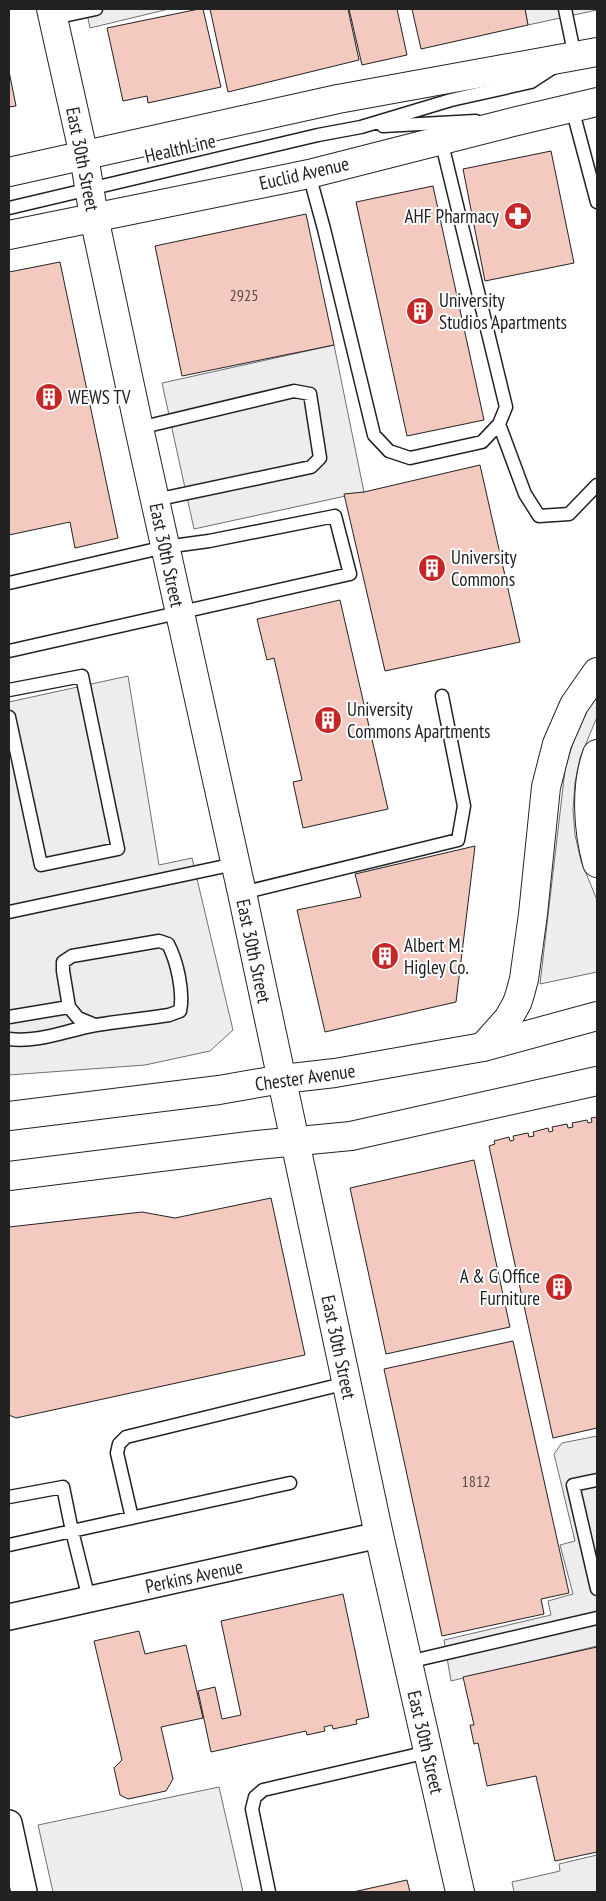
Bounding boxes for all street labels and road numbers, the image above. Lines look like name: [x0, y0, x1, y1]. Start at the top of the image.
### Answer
street label: East 30th Street: [61, 105, 105, 214]
street label: HealthLine: [142, 128, 218, 168]
street label: Euclid Avenue: [257, 151, 351, 195]
street label: East 30th Street: [144, 501, 190, 610]
street label: East 30th Street: [231, 897, 277, 1006]
street label: Chester Avenue: [253, 1058, 357, 1096]
street label: East 30th Street: [316, 1293, 362, 1402]
street label: Perkins Avenue: [143, 1554, 245, 1598]
street label: East 30th Street: [402, 1688, 450, 1797]

